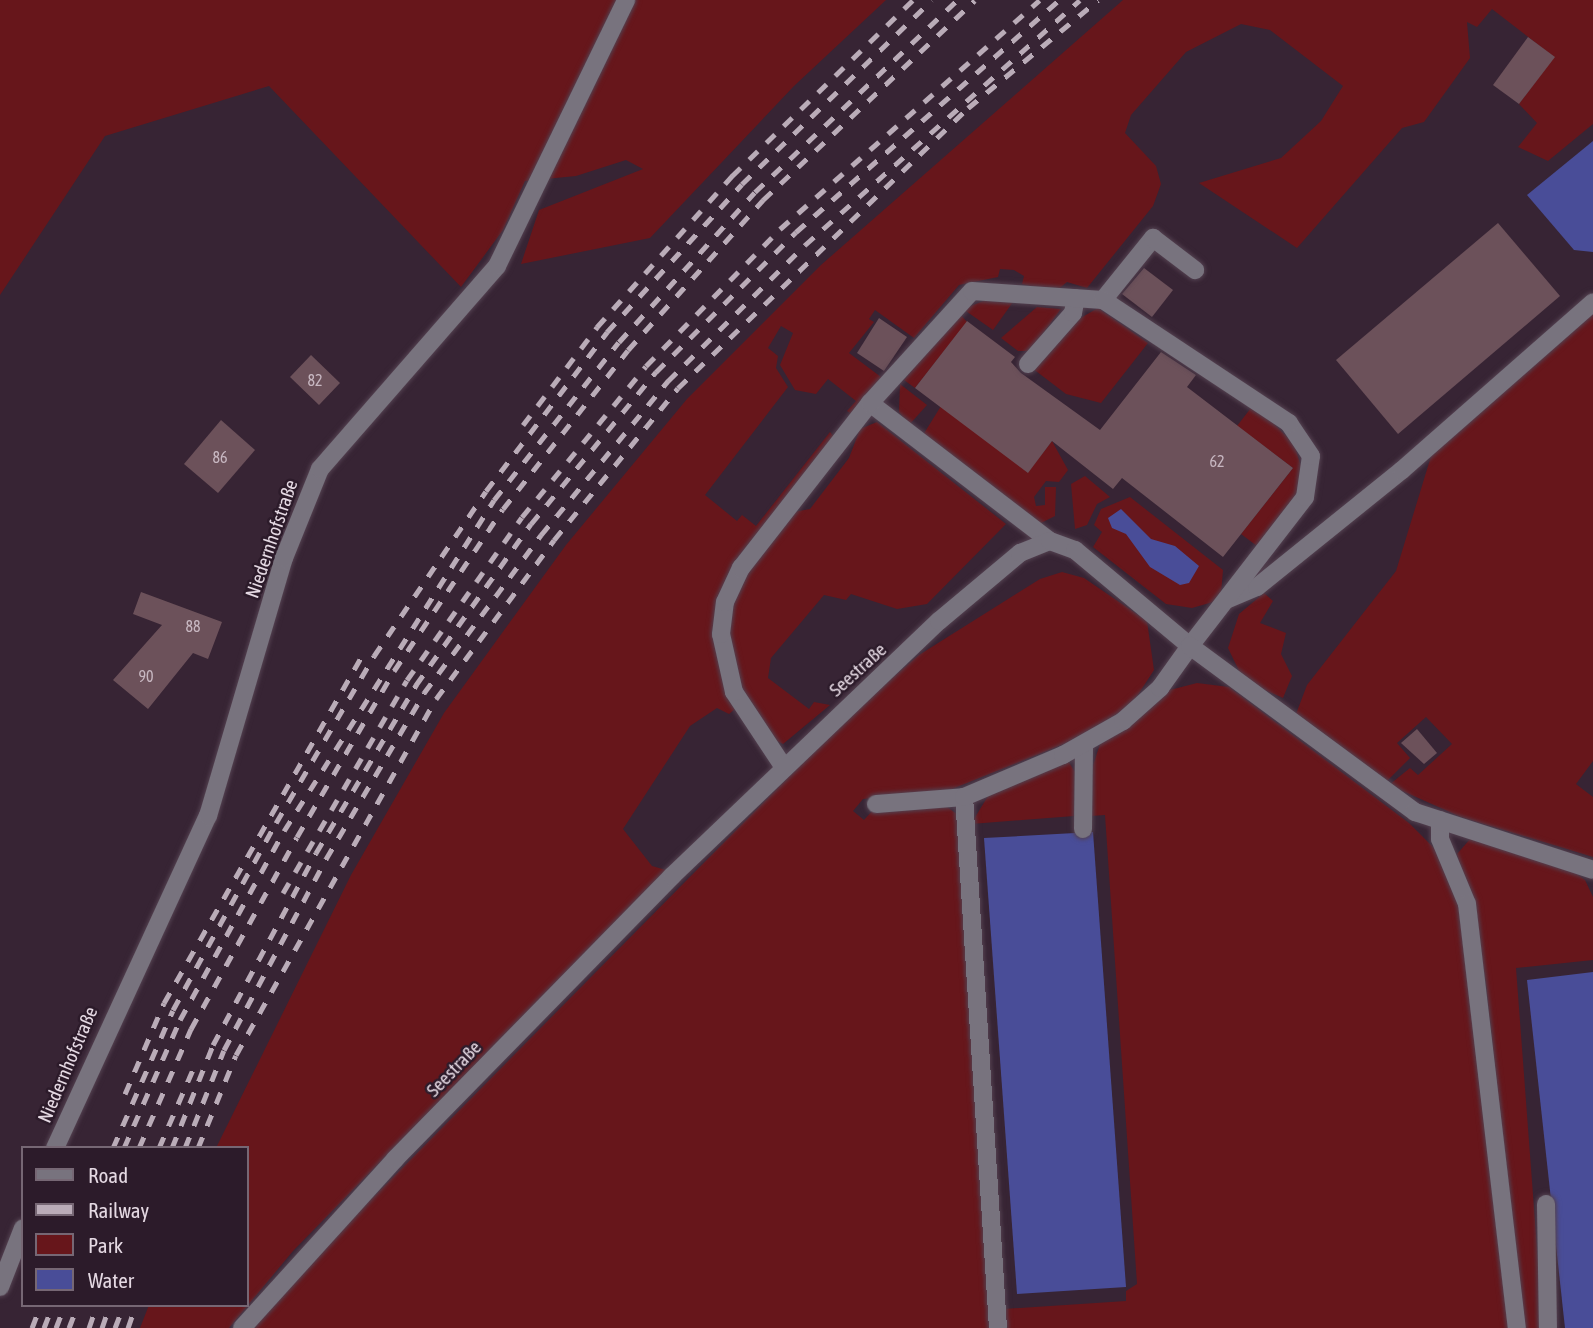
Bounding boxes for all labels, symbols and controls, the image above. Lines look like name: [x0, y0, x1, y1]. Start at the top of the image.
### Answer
house number: 82: [307, 370, 323, 390]
house number: 86: [212, 447, 228, 467]
house number: 62: [1209, 451, 1225, 471]
street label: Niedernhofstraße: [241, 477, 303, 601]
house number: 88: [185, 616, 201, 636]
street label: Seestraße: [825, 638, 891, 702]
house number: 90: [138, 666, 154, 686]
street label: Niedernhofstraße: [33, 1004, 103, 1126]
street label: Seestraße: [422, 1036, 486, 1102]
legend: [21, 1146, 248, 1307]
text: Road: [88, 1163, 128, 1187]
text: Railway: [88, 1198, 149, 1222]
text: Park: [88, 1233, 123, 1257]
text: Water: [88, 1268, 134, 1292]

